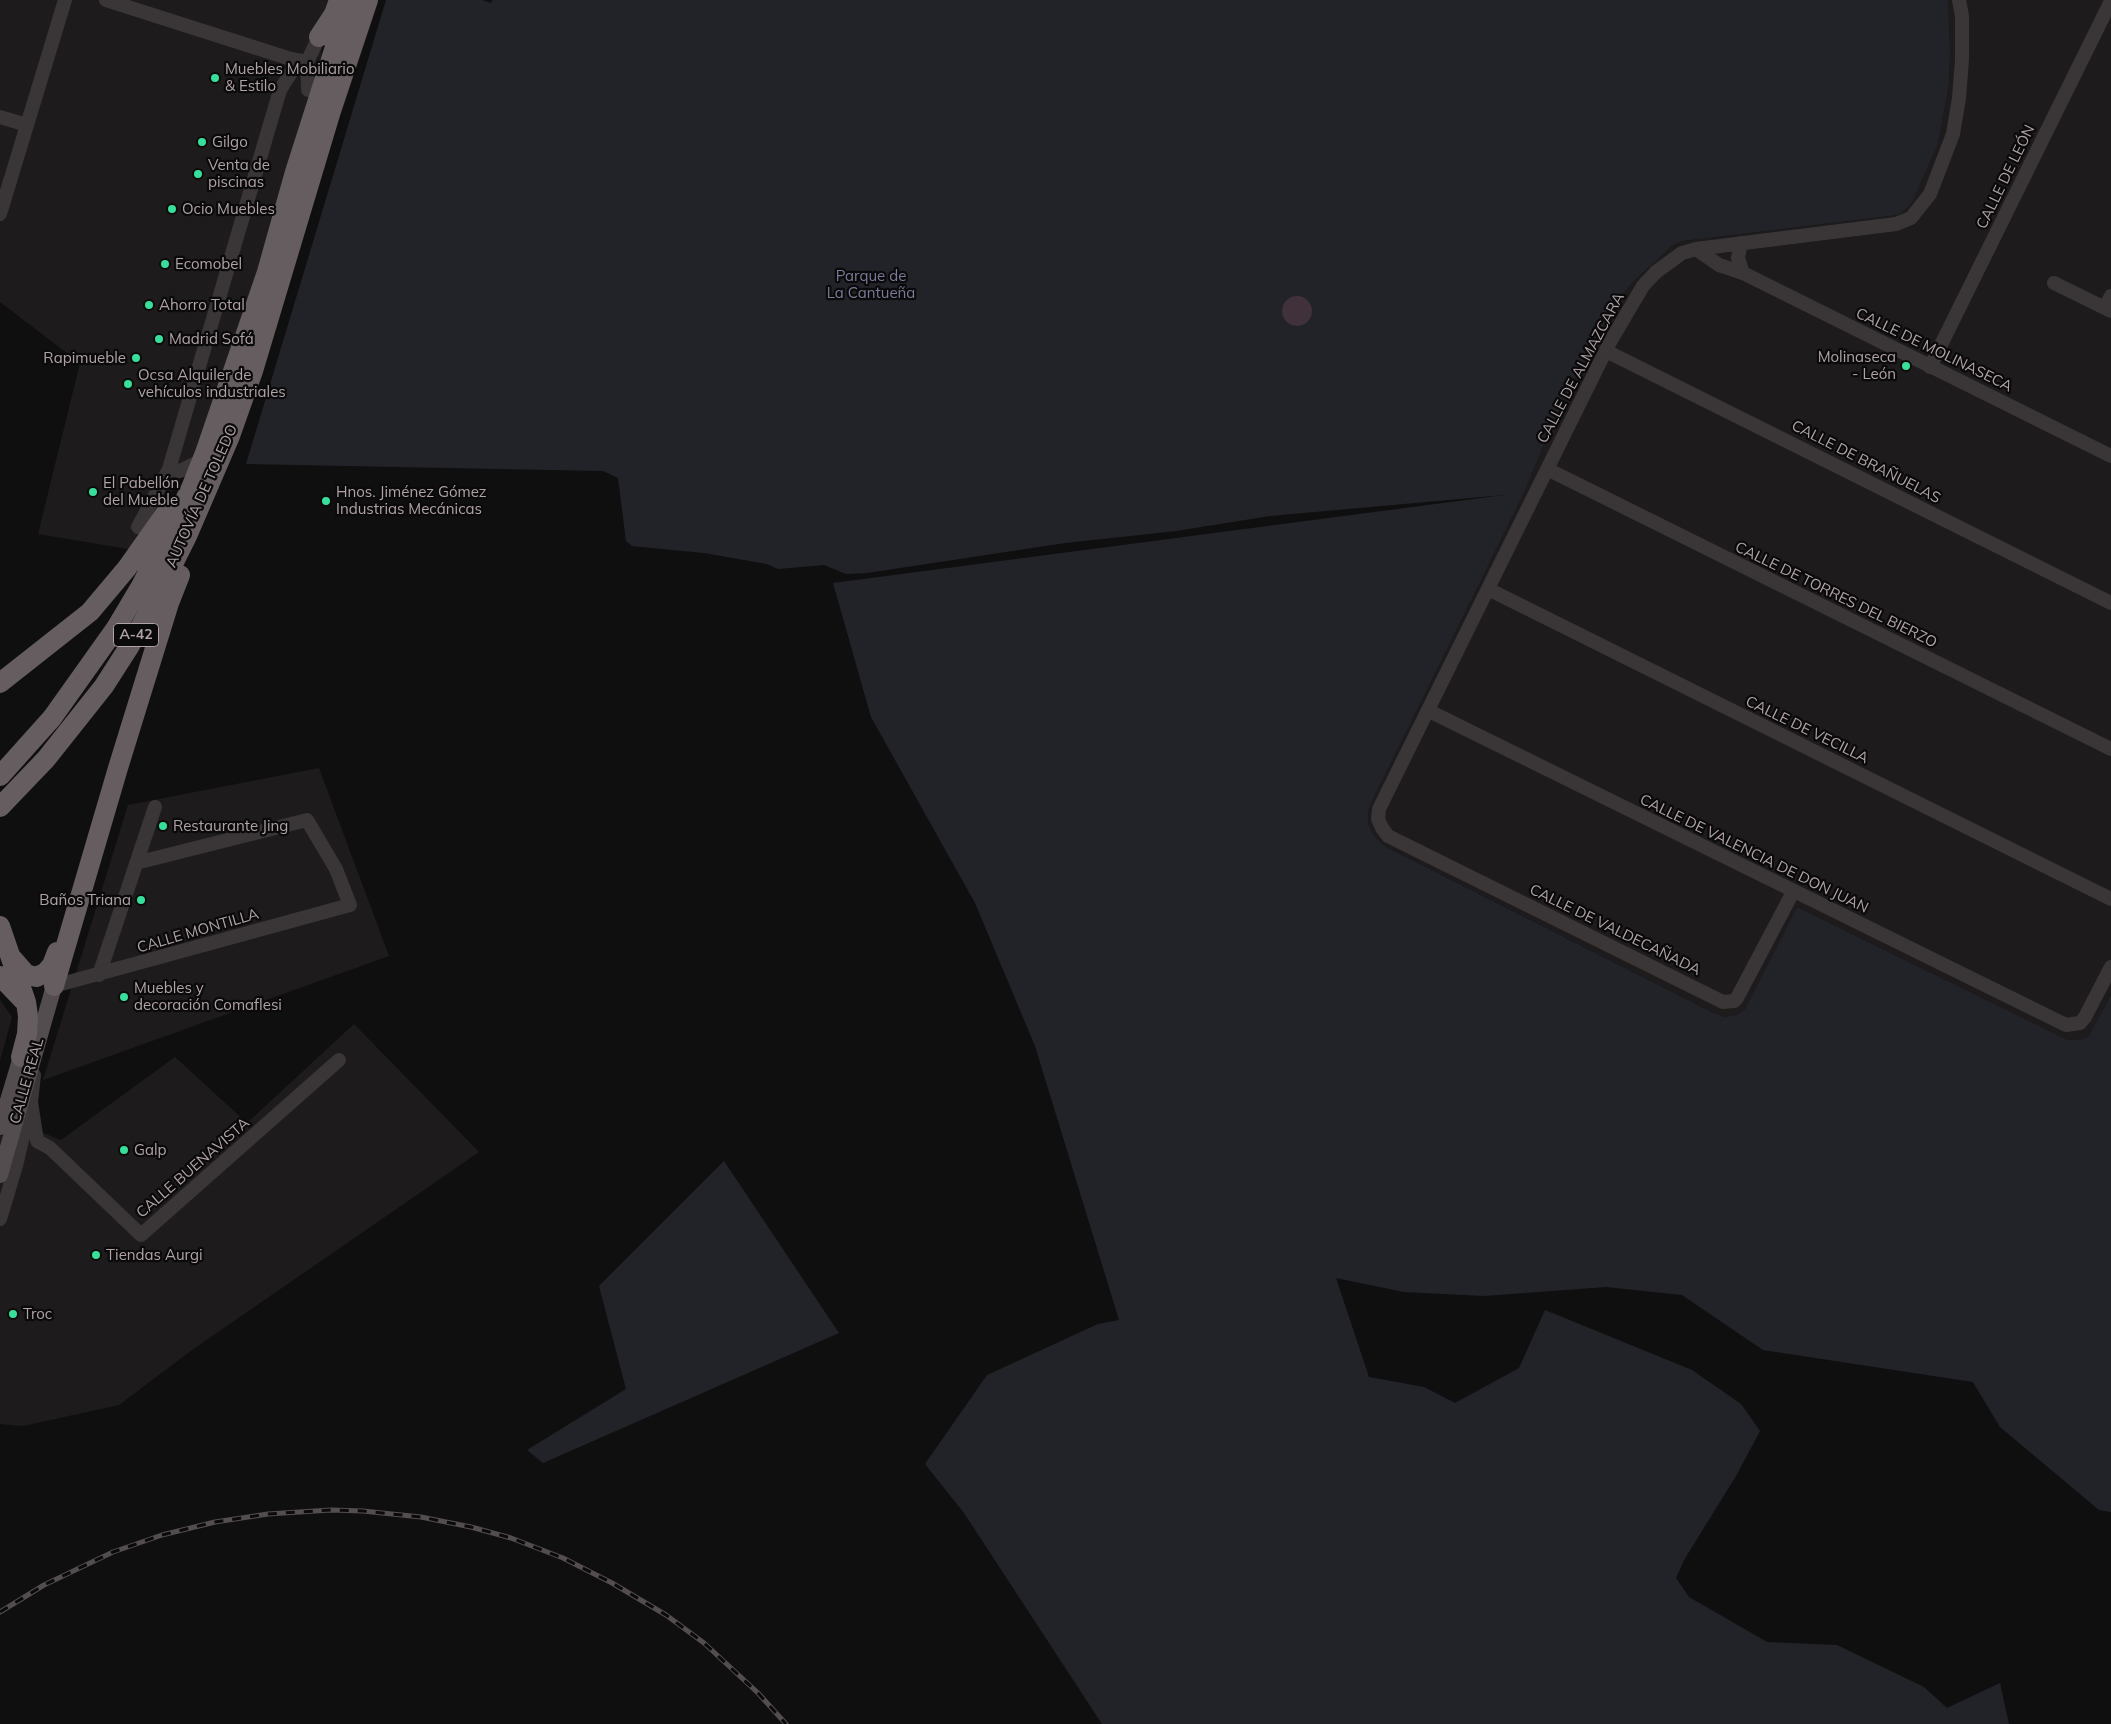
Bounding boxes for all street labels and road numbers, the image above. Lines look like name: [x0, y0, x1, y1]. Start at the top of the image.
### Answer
street label: CALLE DE LEÓN: [1973, 122, 2039, 232]
street label: CALLE DE ALMAZCARA: [1534, 290, 1628, 446]
street label: CALLE DE MOLINASECA: [1853, 304, 2015, 396]
street label: CALLE DE BRAÑUELAS: [1789, 417, 1943, 507]
street label: AUTOVÍA DE TOLEDO: [162, 422, 242, 570]
street label: CALLE DE TORRES DEL BIERZO: [1732, 538, 1940, 652]
road number: A-42: [114, 624, 158, 646]
street label: CALLE DE VECILLA: [1743, 692, 1871, 768]
street label: CALLE DE VALENCIA DE DON JUAN: [1637, 791, 1871, 917]
street label: CALLE DE VALDECAÑADA: [1526, 881, 1704, 979]
street label: CALLE MONTILLA: [135, 905, 261, 957]
street label: CALLE REAL: [6, 1036, 48, 1126]
street label: CALLE BUENAVISTA: [133, 1114, 253, 1222]

